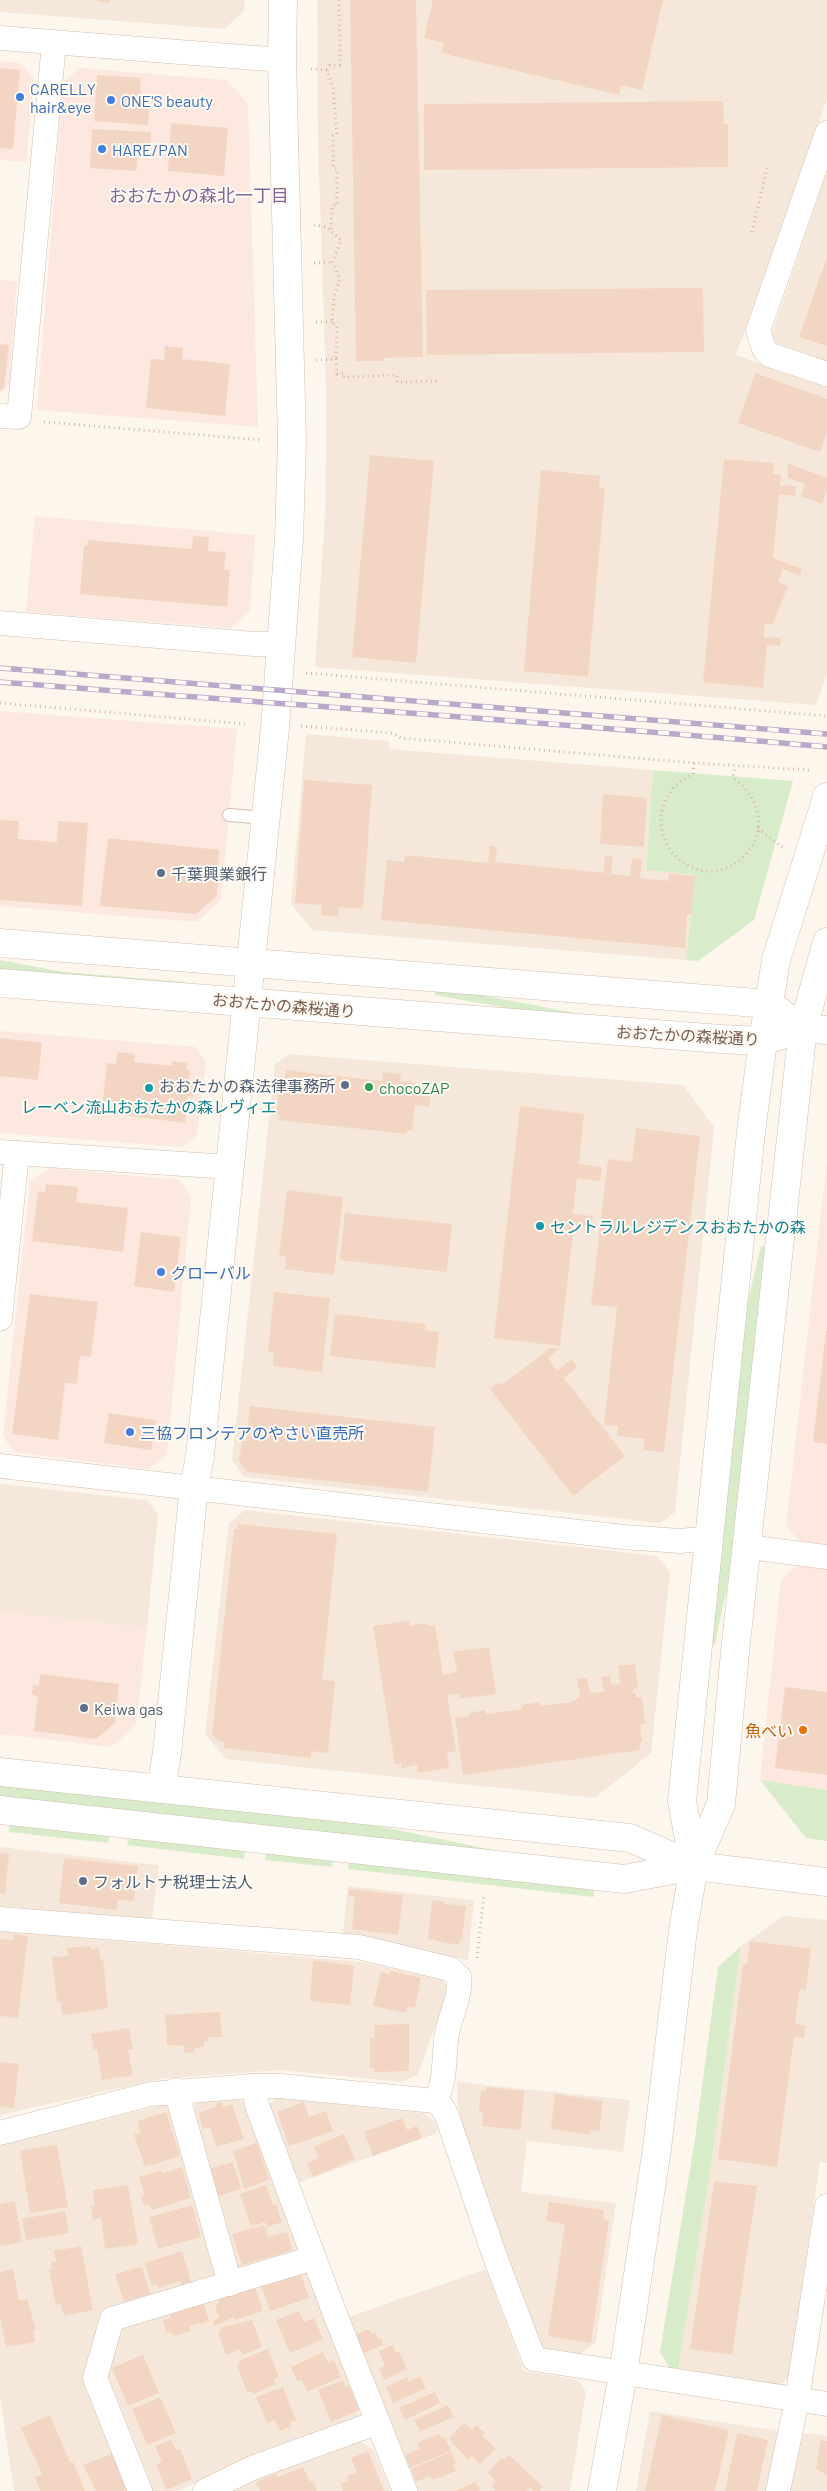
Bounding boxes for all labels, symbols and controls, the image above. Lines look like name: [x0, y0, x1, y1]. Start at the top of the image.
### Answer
place label: CARELLY hair&eye: [30, 79, 96, 116]
marker: CARELLY hair&eye: [14, 91, 26, 103]
place label: ONE'S beauty: [121, 91, 214, 110]
marker: ONE'S beauty: [105, 94, 117, 106]
place label: HARE/PAN: [112, 140, 188, 159]
marker: HARE/PAN: [96, 143, 108, 155]
district label: おおたかの森北一丁目: [109, 184, 289, 206]
place label: 千葉興業銀行: [171, 864, 267, 883]
marker: 千葉興業銀行: [155, 867, 167, 879]
street label: おおたかの森桜通り: [211, 989, 357, 1021]
street label: おおたかの森桜通り: [616, 1022, 760, 1048]
place label: おおたかの森法律事務所: [159, 1076, 335, 1095]
place label: chocoZAP: [379, 1078, 450, 1097]
marker: おおたかの森法律事務所: [339, 1079, 351, 1091]
marker: chocoZAP: [363, 1081, 375, 1093]
marker: レーベン流山おおたかの森レヴィエ: [143, 1082, 155, 1094]
place label: レーベン流山おおたかの森レヴィエ: [21, 1097, 277, 1116]
place label: セントラルレジデンスおおたかの森: [550, 1217, 806, 1236]
marker: セントラルレジデンスおおたかの森: [534, 1220, 546, 1232]
place label: グローバル: [171, 1263, 251, 1282]
marker: グローバル: [155, 1266, 167, 1278]
place label: 三協フロンテアのやさい直売所: [140, 1423, 364, 1442]
marker: 三協フロンテアのやさい直売所: [124, 1426, 136, 1438]
place label: Keiwa gas: [94, 1699, 163, 1718]
marker: Keiwa gas: [78, 1702, 90, 1714]
place label: 魚べい: [745, 1721, 793, 1740]
marker: 魚べい: [797, 1724, 809, 1736]
place label: フォルトナ税理士法人: [93, 1872, 253, 1891]
marker: フォルトナ税理士法人: [77, 1875, 89, 1887]

